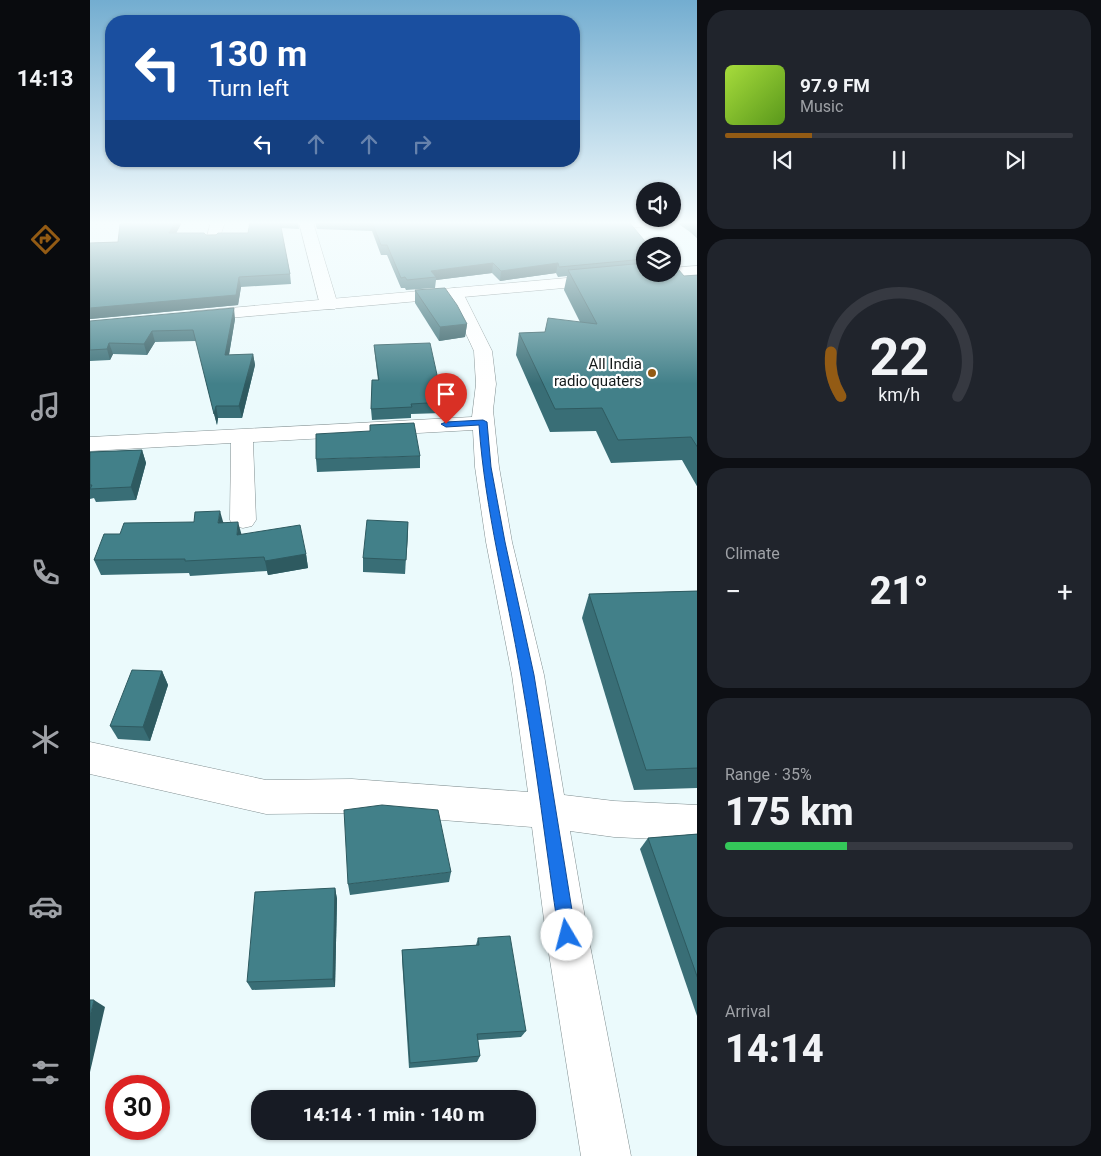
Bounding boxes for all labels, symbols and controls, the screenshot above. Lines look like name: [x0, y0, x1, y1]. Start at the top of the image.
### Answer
text: 130 m: [208, 34, 307, 75]
icon: left: [125, 35, 190, 100]
text: 14:13: [17, 66, 73, 91]
text: 97.9 FM: [800, 74, 870, 97]
text: Turn left: [208, 76, 289, 101]
text: Music: [800, 97, 843, 116]
icon: left: [249, 130, 277, 158]
icon: ahead: [302, 130, 330, 158]
icon: ahead: [355, 130, 383, 158]
icon: right: [408, 130, 436, 158]
icon: previous: [769, 146, 797, 174]
icon: pause: [885, 146, 913, 174]
icon: next: [1001, 146, 1029, 174]
map controls: [636, 182, 681, 282]
button: sound: [636, 182, 681, 227]
icon: directions: [28, 222, 63, 257]
button: layers: [636, 237, 681, 282]
text: 22: [869, 327, 929, 388]
place label: All India radio quaters: [554, 355, 642, 390]
marker: All India radio quaters: [646, 367, 658, 379]
pin: [425, 373, 467, 424]
icon: arrive: [432, 380, 460, 408]
text: km/h: [878, 384, 920, 405]
icon: music: [28, 389, 63, 424]
text: Climate: [725, 544, 780, 563]
icon: phone: [28, 555, 63, 590]
text: 21°: [870, 569, 928, 613]
text: −: [725, 575, 741, 608]
text: +: [1057, 575, 1073, 608]
icon: climate: [28, 722, 63, 757]
text: Range · 35%: [725, 765, 812, 784]
text: 175 km: [725, 790, 854, 834]
icon: car: [28, 889, 63, 924]
position arrow: [540, 908, 592, 960]
text: Arrival: [725, 1002, 770, 1021]
text: 14:14: [725, 1027, 824, 1071]
icon: filters: [28, 1055, 63, 1090]
speed limit sign: 30: [105, 1075, 170, 1140]
text: 14:14 · 1 min · 140 m: [302, 1103, 485, 1126]

